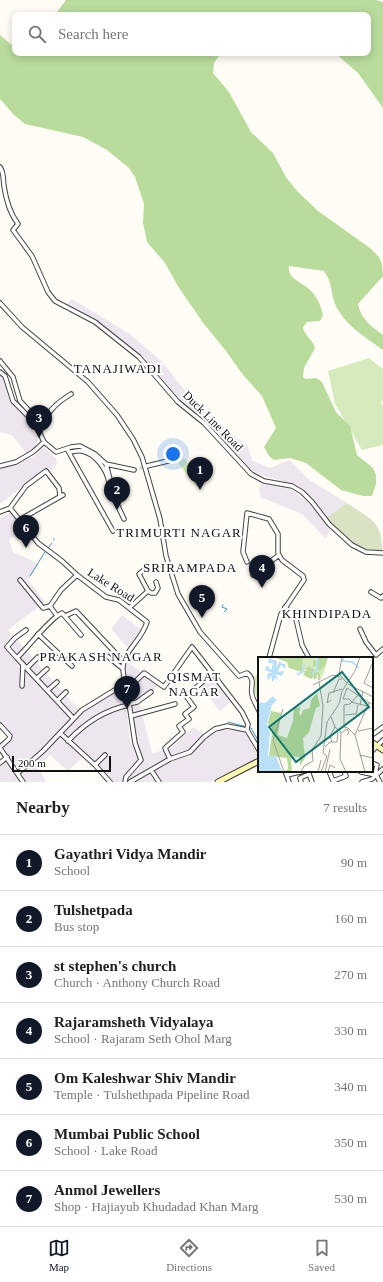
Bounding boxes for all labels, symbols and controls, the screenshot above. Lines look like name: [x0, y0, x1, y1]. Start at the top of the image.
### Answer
search box: [12, 12, 371, 56]
icon: search: [26, 23, 48, 45]
text: Search here: [58, 26, 128, 42]
district label: TANAJIWADI: [74, 361, 162, 376]
street label: Duck Line Road: [180, 388, 246, 454]
pin: 3: [26, 405, 52, 438]
your location: [163, 444, 183, 464]
pin: 1: [187, 457, 213, 490]
pin: 2: [104, 477, 130, 510]
pin: 6: [13, 515, 39, 548]
district label: TRIMURTI NAGAR: [116, 525, 242, 540]
pin: 4: [249, 555, 275, 588]
district label: SRIRAMPADA: [143, 560, 237, 575]
street label: Lake Road: [85, 565, 137, 605]
pin: 5: [189, 585, 215, 618]
district label: KHINDIPADA: [282, 606, 372, 621]
district label: PRAKASH NAGAR: [39, 649, 163, 664]
inset map: [258, 657, 373, 772]
district label: QISMAT NAGAR: [167, 669, 221, 699]
pin: 7: [114, 676, 140, 709]
scale bar: [12, 754, 111, 773]
text: 200 m: [18, 757, 46, 769]
text: Nearby: [16, 798, 70, 817]
text: 7 results: [323, 800, 367, 815]
text: Gayathri Vidya Mandir: [54, 846, 207, 862]
text: 1: [26, 855, 32, 870]
text: 90 m: [341, 855, 367, 870]
text: School: [54, 863, 90, 878]
text: Tulshetpada: [54, 902, 133, 918]
text: 2: [26, 911, 32, 926]
text: 160 m: [334, 911, 367, 926]
text: Bus stop: [54, 919, 99, 934]
text: st stephen's church: [54, 958, 176, 974]
text: 3: [26, 967, 32, 982]
text: 270 m: [334, 967, 367, 982]
text: Church · Anthony Church Road: [54, 975, 220, 990]
text: Rajaramsheth Vidyalaya: [54, 1014, 214, 1030]
text: 4: [26, 1023, 32, 1038]
text: 330 m: [334, 1023, 367, 1038]
text: School · Rajaram Seth Ohol Marg: [54, 1031, 232, 1046]
text: Om Kaleshwar Shiv Mandir: [54, 1070, 236, 1086]
text: 5: [26, 1079, 32, 1094]
text: 340 m: [334, 1079, 367, 1094]
text: Temple · Tulshethpada Pipeline Road: [54, 1087, 250, 1102]
text: Mumbai Public School: [54, 1126, 200, 1142]
text: 6: [26, 1135, 32, 1150]
text: 350 m: [334, 1135, 367, 1150]
text: School · Lake Road: [54, 1143, 158, 1158]
text: Anmol Jewellers: [54, 1182, 160, 1198]
text: 7: [26, 1191, 32, 1206]
text: 530 m: [334, 1191, 367, 1206]
text: Shop · Hajiayub Khudadad Khan Marg: [54, 1199, 258, 1214]
tab: Map: [48, 1237, 70, 1273]
tab: Directions: [166, 1237, 212, 1273]
tab: Saved: [308, 1237, 335, 1273]

